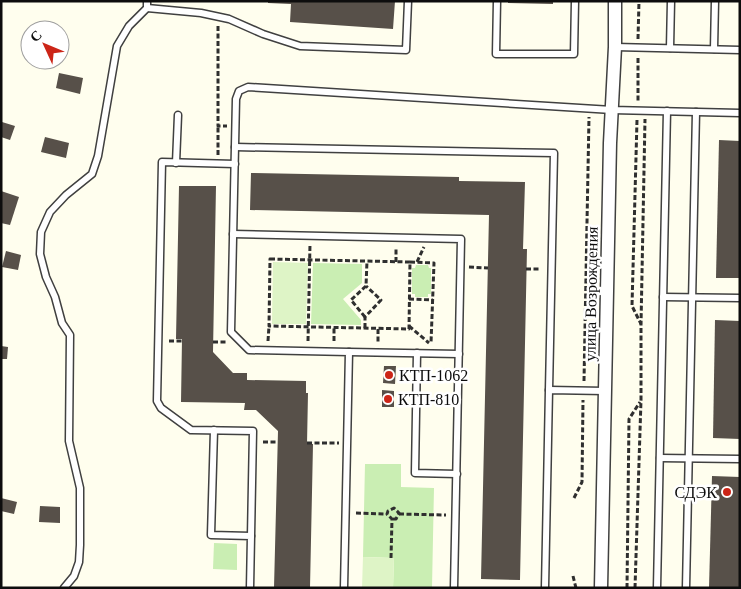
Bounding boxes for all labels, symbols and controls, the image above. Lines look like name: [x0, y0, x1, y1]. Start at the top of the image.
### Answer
north arrow: [20, 20, 70, 70]
text: С: [27, 27, 45, 45]
street label: улица Возрождения: [581, 226, 602, 362]
place label: КТП-1062: [399, 367, 468, 384]
marker: КТП-1062: [383, 369, 395, 381]
place label: КТП-810: [398, 391, 459, 408]
marker: КТП-810: [382, 393, 394, 405]
place label: СДЭК: [675, 484, 717, 502]
marker: СДЭК: [721, 486, 733, 498]

